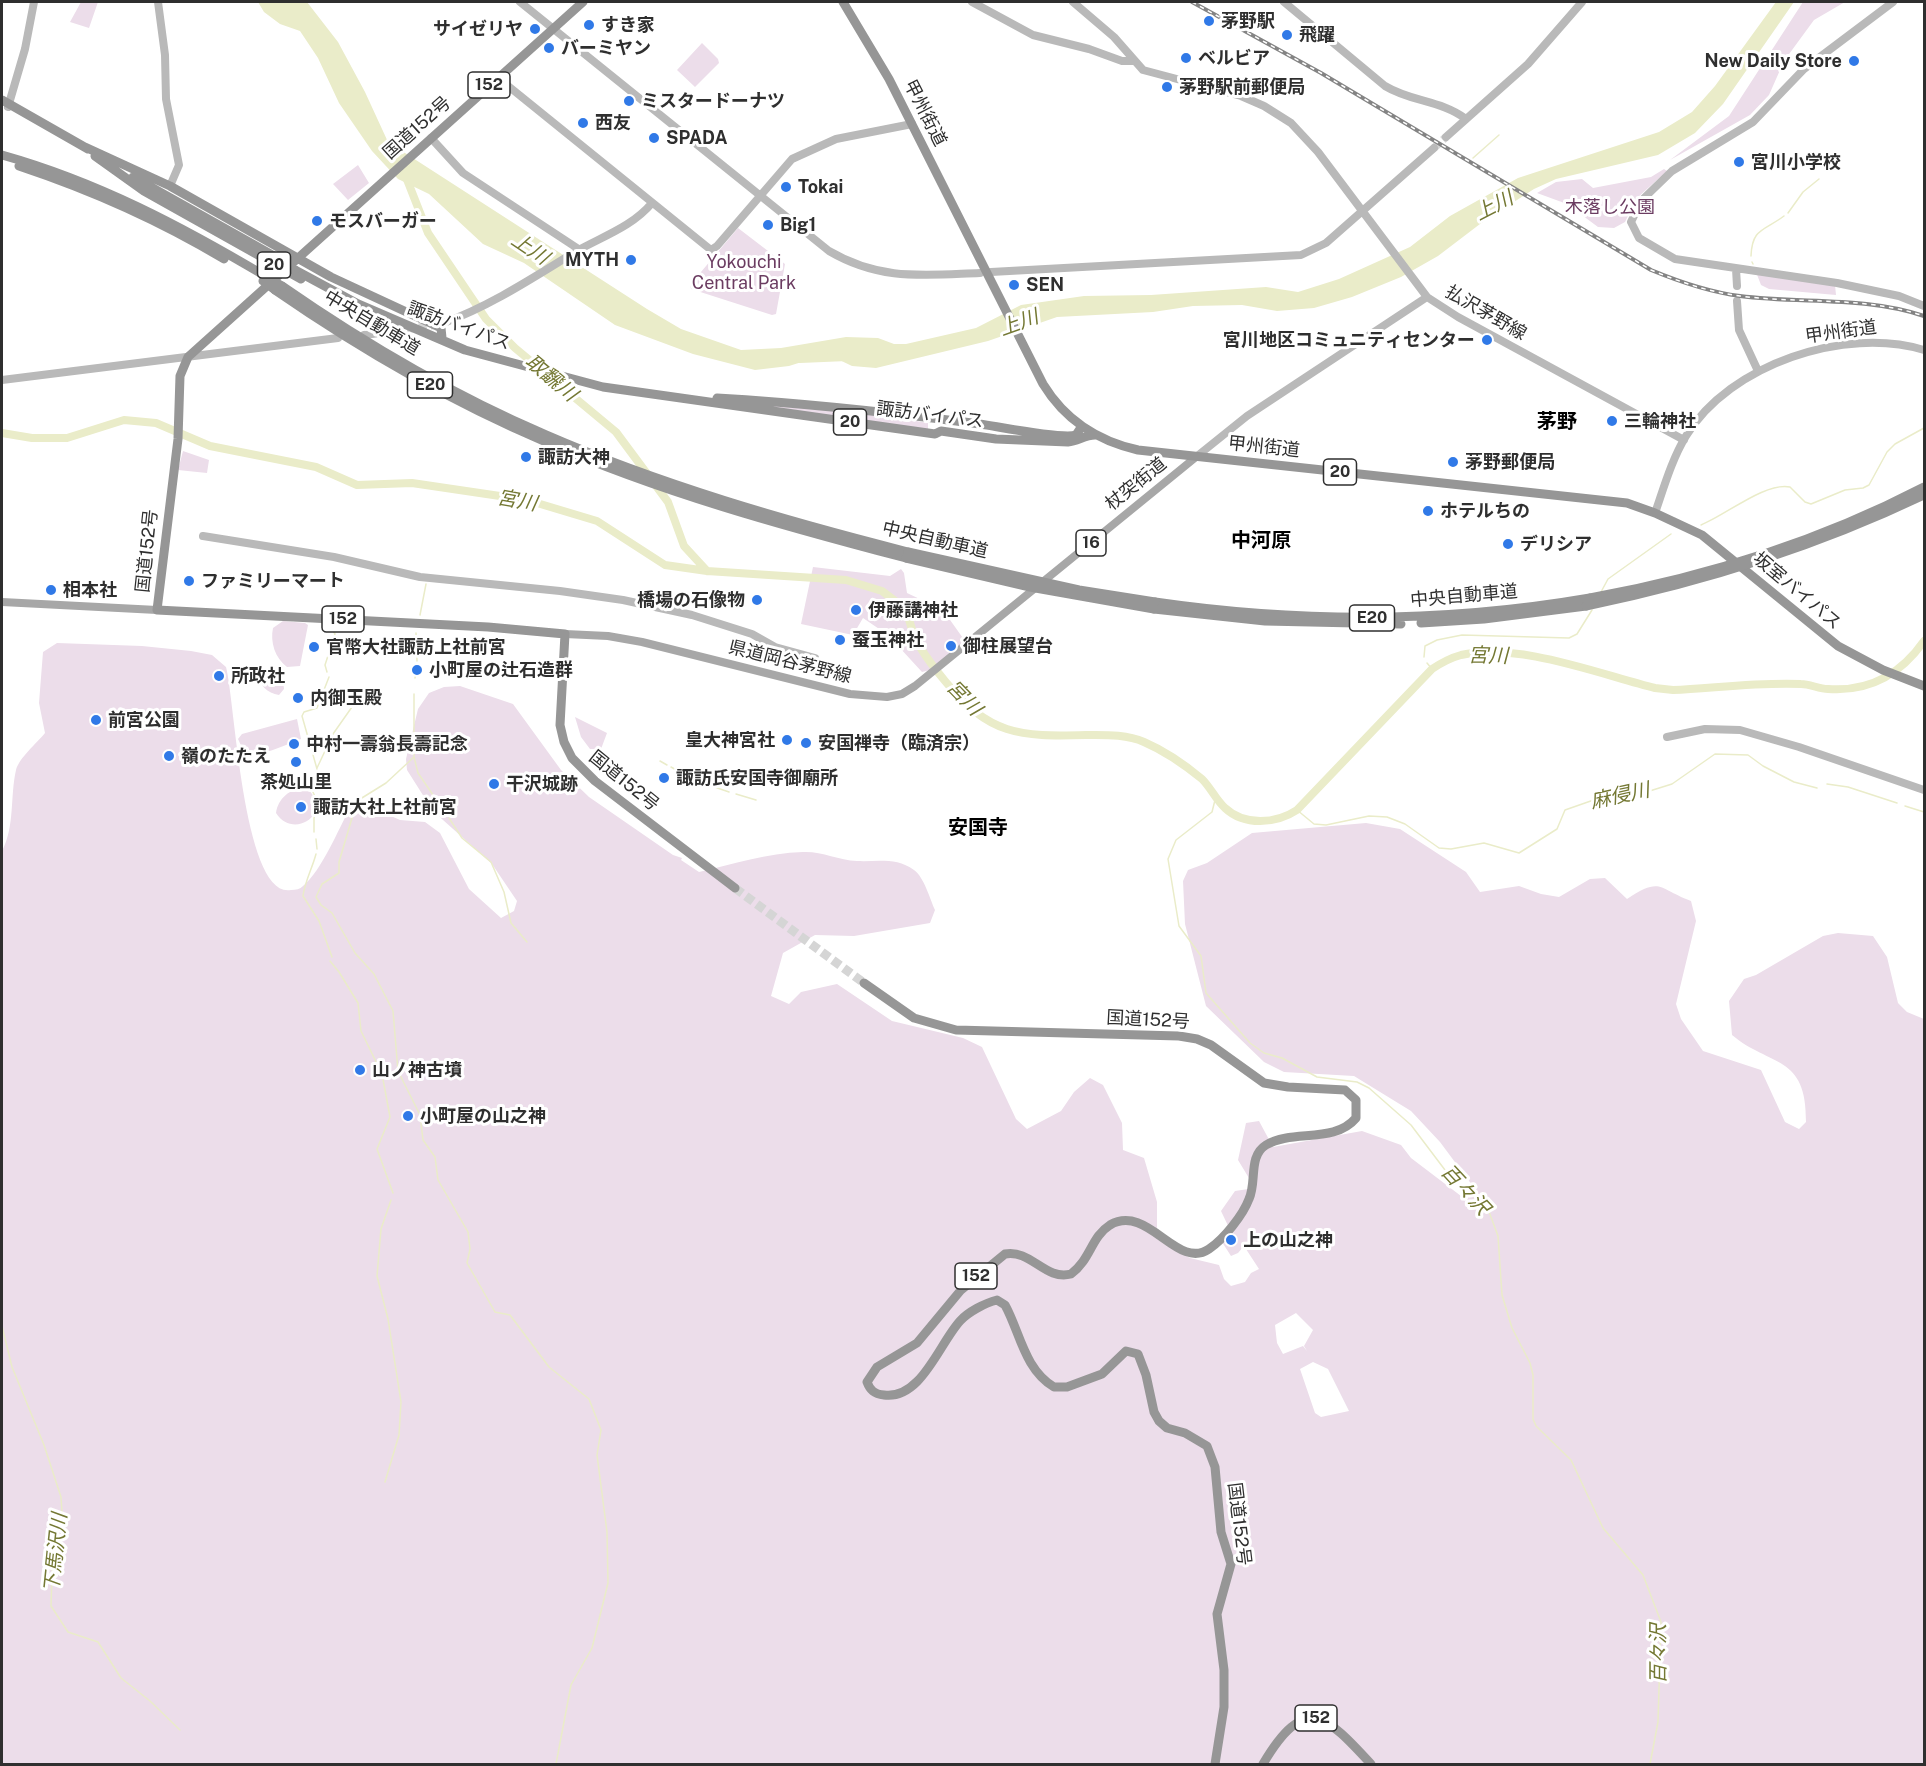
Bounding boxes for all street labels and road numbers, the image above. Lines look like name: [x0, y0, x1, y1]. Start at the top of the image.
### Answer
road number: 152: [468, 72, 510, 98]
street label: 甲州街道: [899, 76, 951, 150]
street label: 国道152号: [379, 92, 455, 164]
road number: 20: [258, 252, 290, 278]
street label: 払沢茅野線: [1442, 281, 1530, 345]
street label: 中央自動車道: [320, 286, 424, 360]
street label: 諏訪バイパス: [405, 297, 513, 355]
street label: 甲州街道: [1804, 316, 1878, 348]
road number: E20: [408, 372, 452, 398]
street label: 諏訪バイパス: [875, 398, 985, 432]
road number: 20: [834, 409, 866, 435]
street label: 甲州街道: [1227, 432, 1301, 462]
street label: 杖突街道: [1101, 453, 1171, 515]
road number: 20: [1324, 459, 1356, 485]
street label: 国道152号: [132, 508, 162, 594]
street label: 中央自動車道: [880, 517, 990, 563]
road number: 16: [1076, 530, 1106, 556]
street label: 坂室バイパス: [1749, 548, 1845, 634]
street label: 中央自動車道: [1409, 581, 1519, 611]
road number: E20: [1350, 605, 1394, 631]
road number: 152: [322, 606, 364, 632]
street label: 県道岡谷茅野線: [726, 636, 854, 688]
street label: 国道152号: [585, 746, 663, 816]
street label: 国道152号: [1106, 1007, 1190, 1033]
road number: 152: [955, 1263, 997, 1289]
street label: 国道152号: [1223, 1481, 1255, 1567]
road number: 152: [1295, 1705, 1337, 1731]

